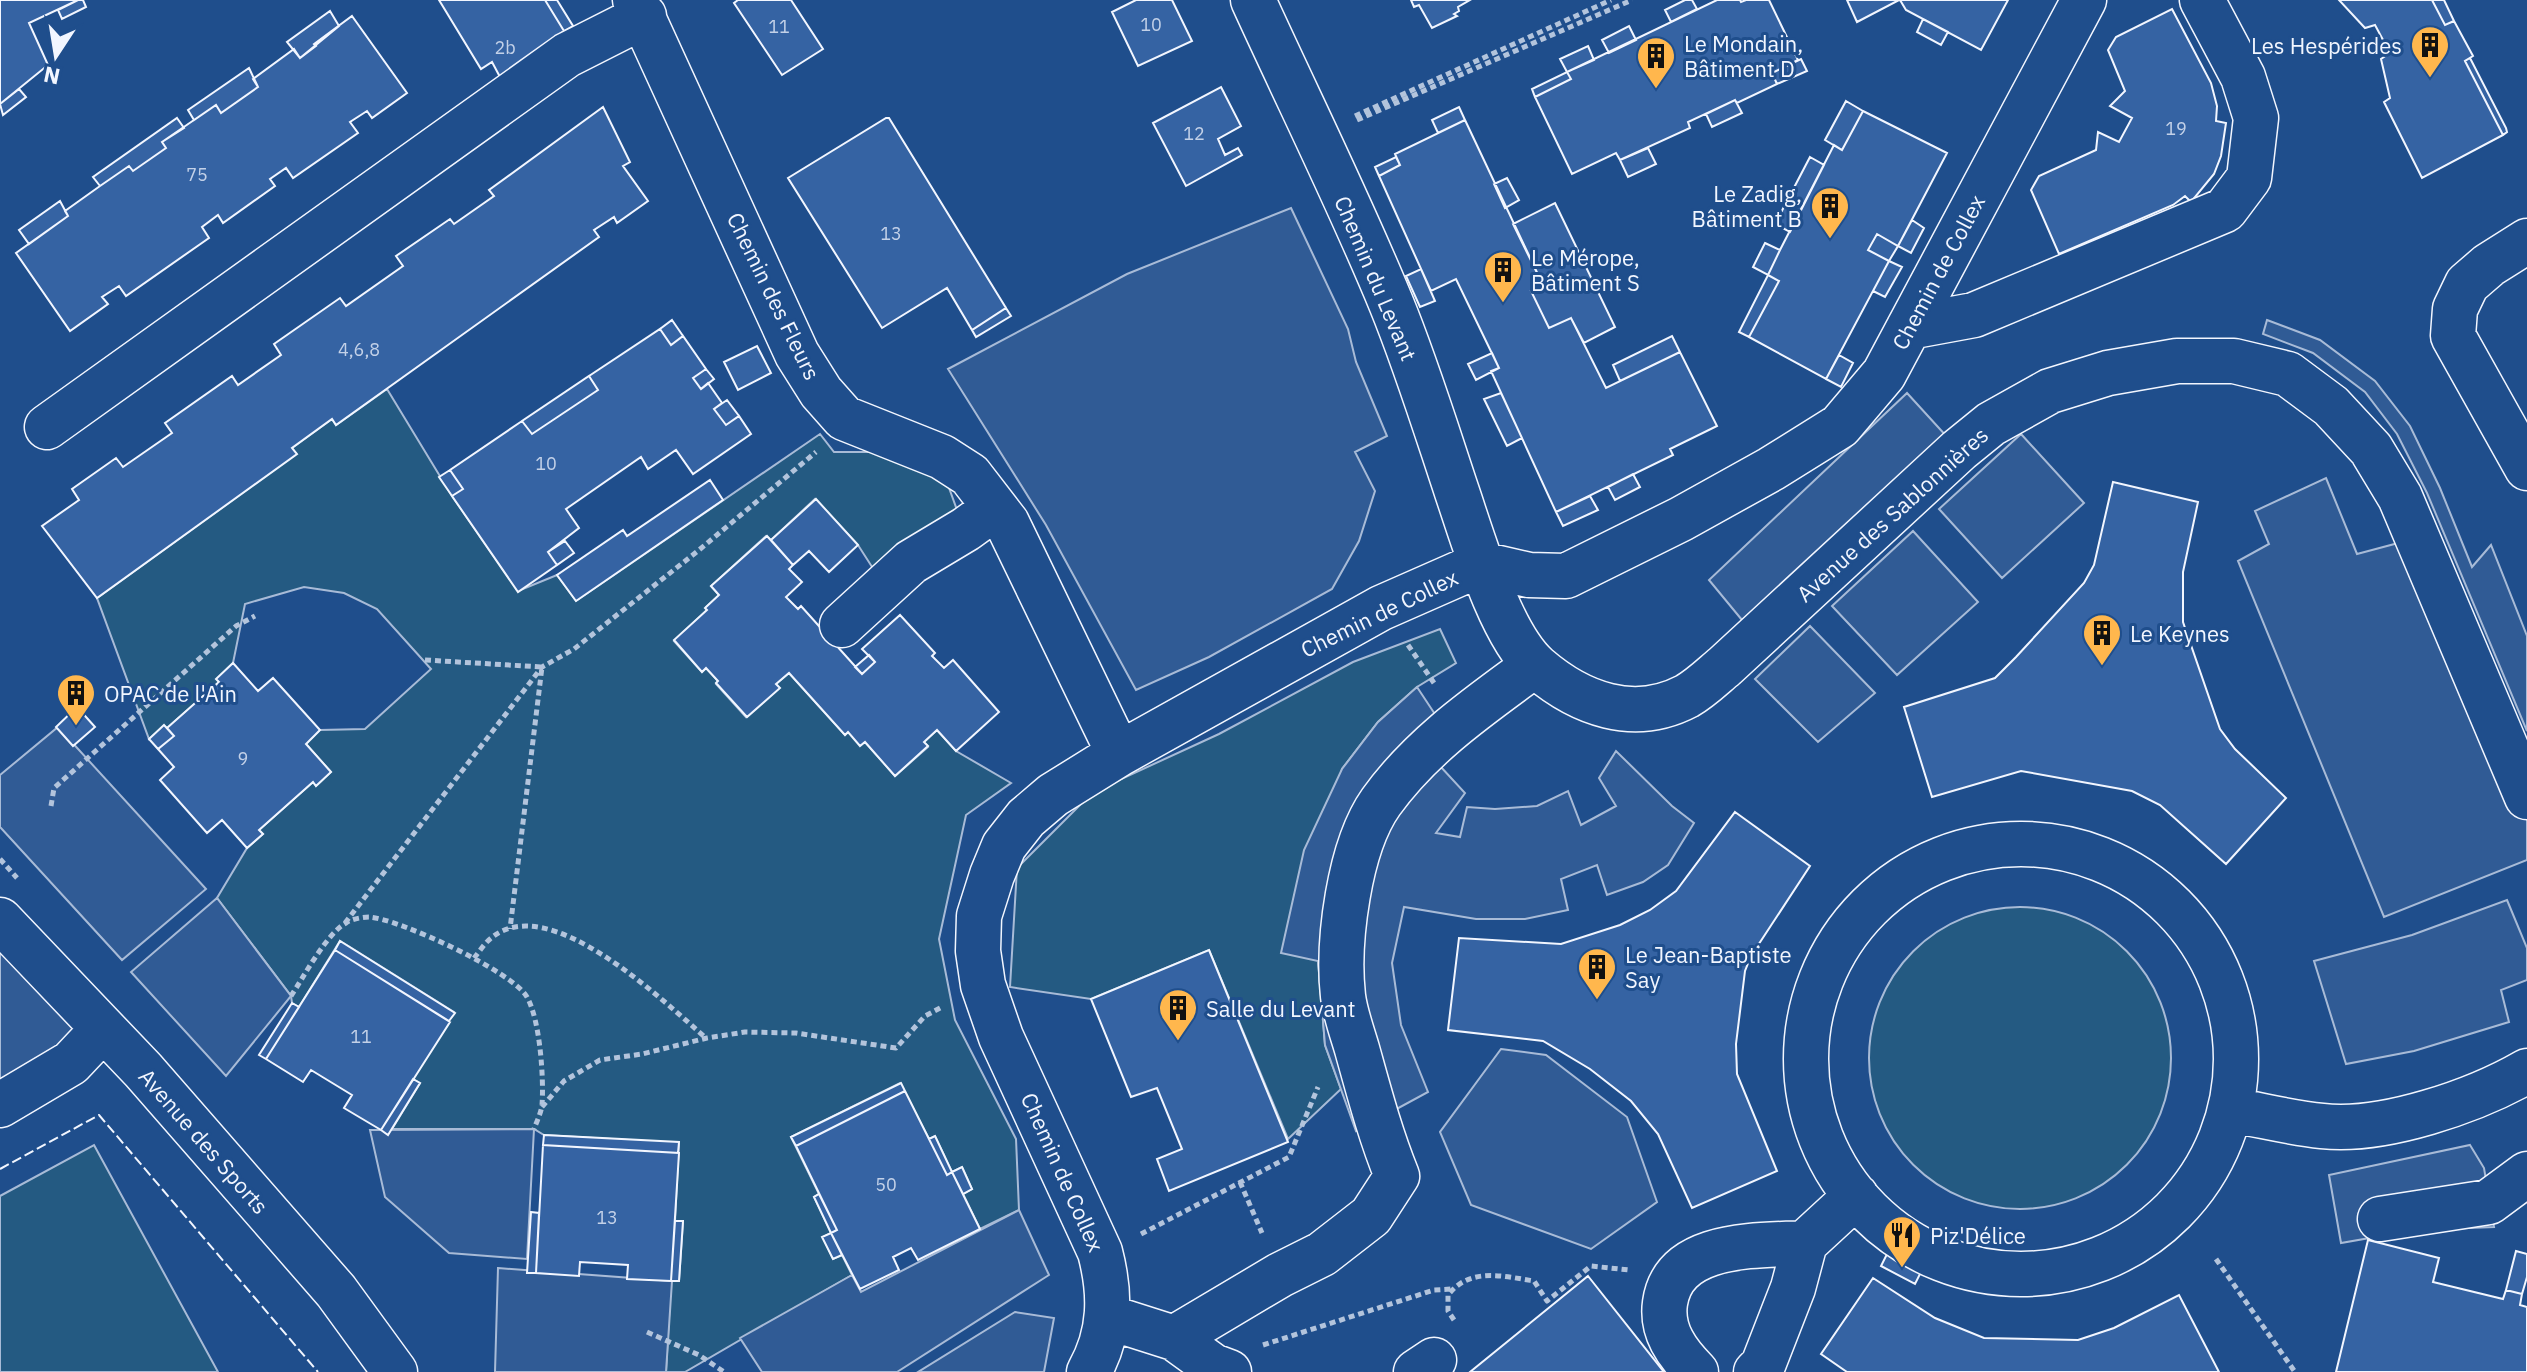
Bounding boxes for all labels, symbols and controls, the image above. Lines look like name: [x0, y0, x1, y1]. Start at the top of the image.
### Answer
house number: 10: [1140, 13, 1162, 36]
house number: 11: [768, 15, 790, 38]
north arrow: [16, 16, 96, 96]
building icon: Les Hespérides: [2409, 24, 2451, 79]
place label: Le Mondain, Bâtiment D: [1684, 29, 1803, 83]
place label: Les Hespérides: [2251, 31, 2402, 60]
building icon: Le Mondain, Bâtiment D: [1635, 35, 1677, 90]
house number: 2b: [494, 36, 516, 59]
text: N: [41, 60, 63, 92]
house number: 19: [2165, 117, 2187, 140]
house number: 12: [1183, 122, 1205, 145]
house number: 75: [186, 163, 208, 186]
place label: Le Zadig, Bâtiment B: [1692, 179, 1802, 233]
building icon: Le Zadig, Bâtiment B: [1809, 185, 1851, 240]
street label: Chemin de Collex: [1885, 189, 1991, 355]
street label: Chemin du Levant: [1328, 191, 1424, 365]
street label: Chemin des Fleurs: [721, 207, 827, 385]
house number: 13: [880, 222, 902, 245]
place label: Le Mérope, Bâtiment S: [1531, 243, 1640, 297]
building icon: Le Mérope, Bâtiment S: [1482, 249, 1524, 304]
house number: 4,6,8: [338, 338, 380, 361]
street label: Avenue des Sablonnières: [1790, 420, 1994, 608]
house number: 10: [535, 452, 557, 475]
street label: Chemin de Collex: [1296, 562, 1462, 664]
building icon: Le Keynes: [2081, 612, 2123, 667]
place label: Le Keynes: [2130, 619, 2230, 648]
building icon: OPAC de l'Ain: [55, 672, 97, 727]
place label: OPAC de l'Ain: [104, 679, 237, 708]
house number: 9: [238, 747, 248, 770]
place label: Le Jean-Baptiste Say: [1625, 940, 1792, 994]
building icon: Le Jean-Baptiste Say: [1576, 946, 1618, 1001]
building icon: Salle du Levant: [1157, 987, 1199, 1042]
place label: Salle du Levant: [1206, 994, 1355, 1023]
house number: 11: [350, 1025, 372, 1048]
street label: Avenue des Sports: [133, 1062, 275, 1220]
street label: Chemin de Collex: [1015, 1088, 1111, 1256]
house number: 50: [875, 1173, 897, 1196]
house number: 13: [596, 1206, 618, 1229]
restaurant icon: Piz'Délice: [1881, 1214, 1923, 1269]
place label: Piz'Délice: [1930, 1221, 2026, 1250]

